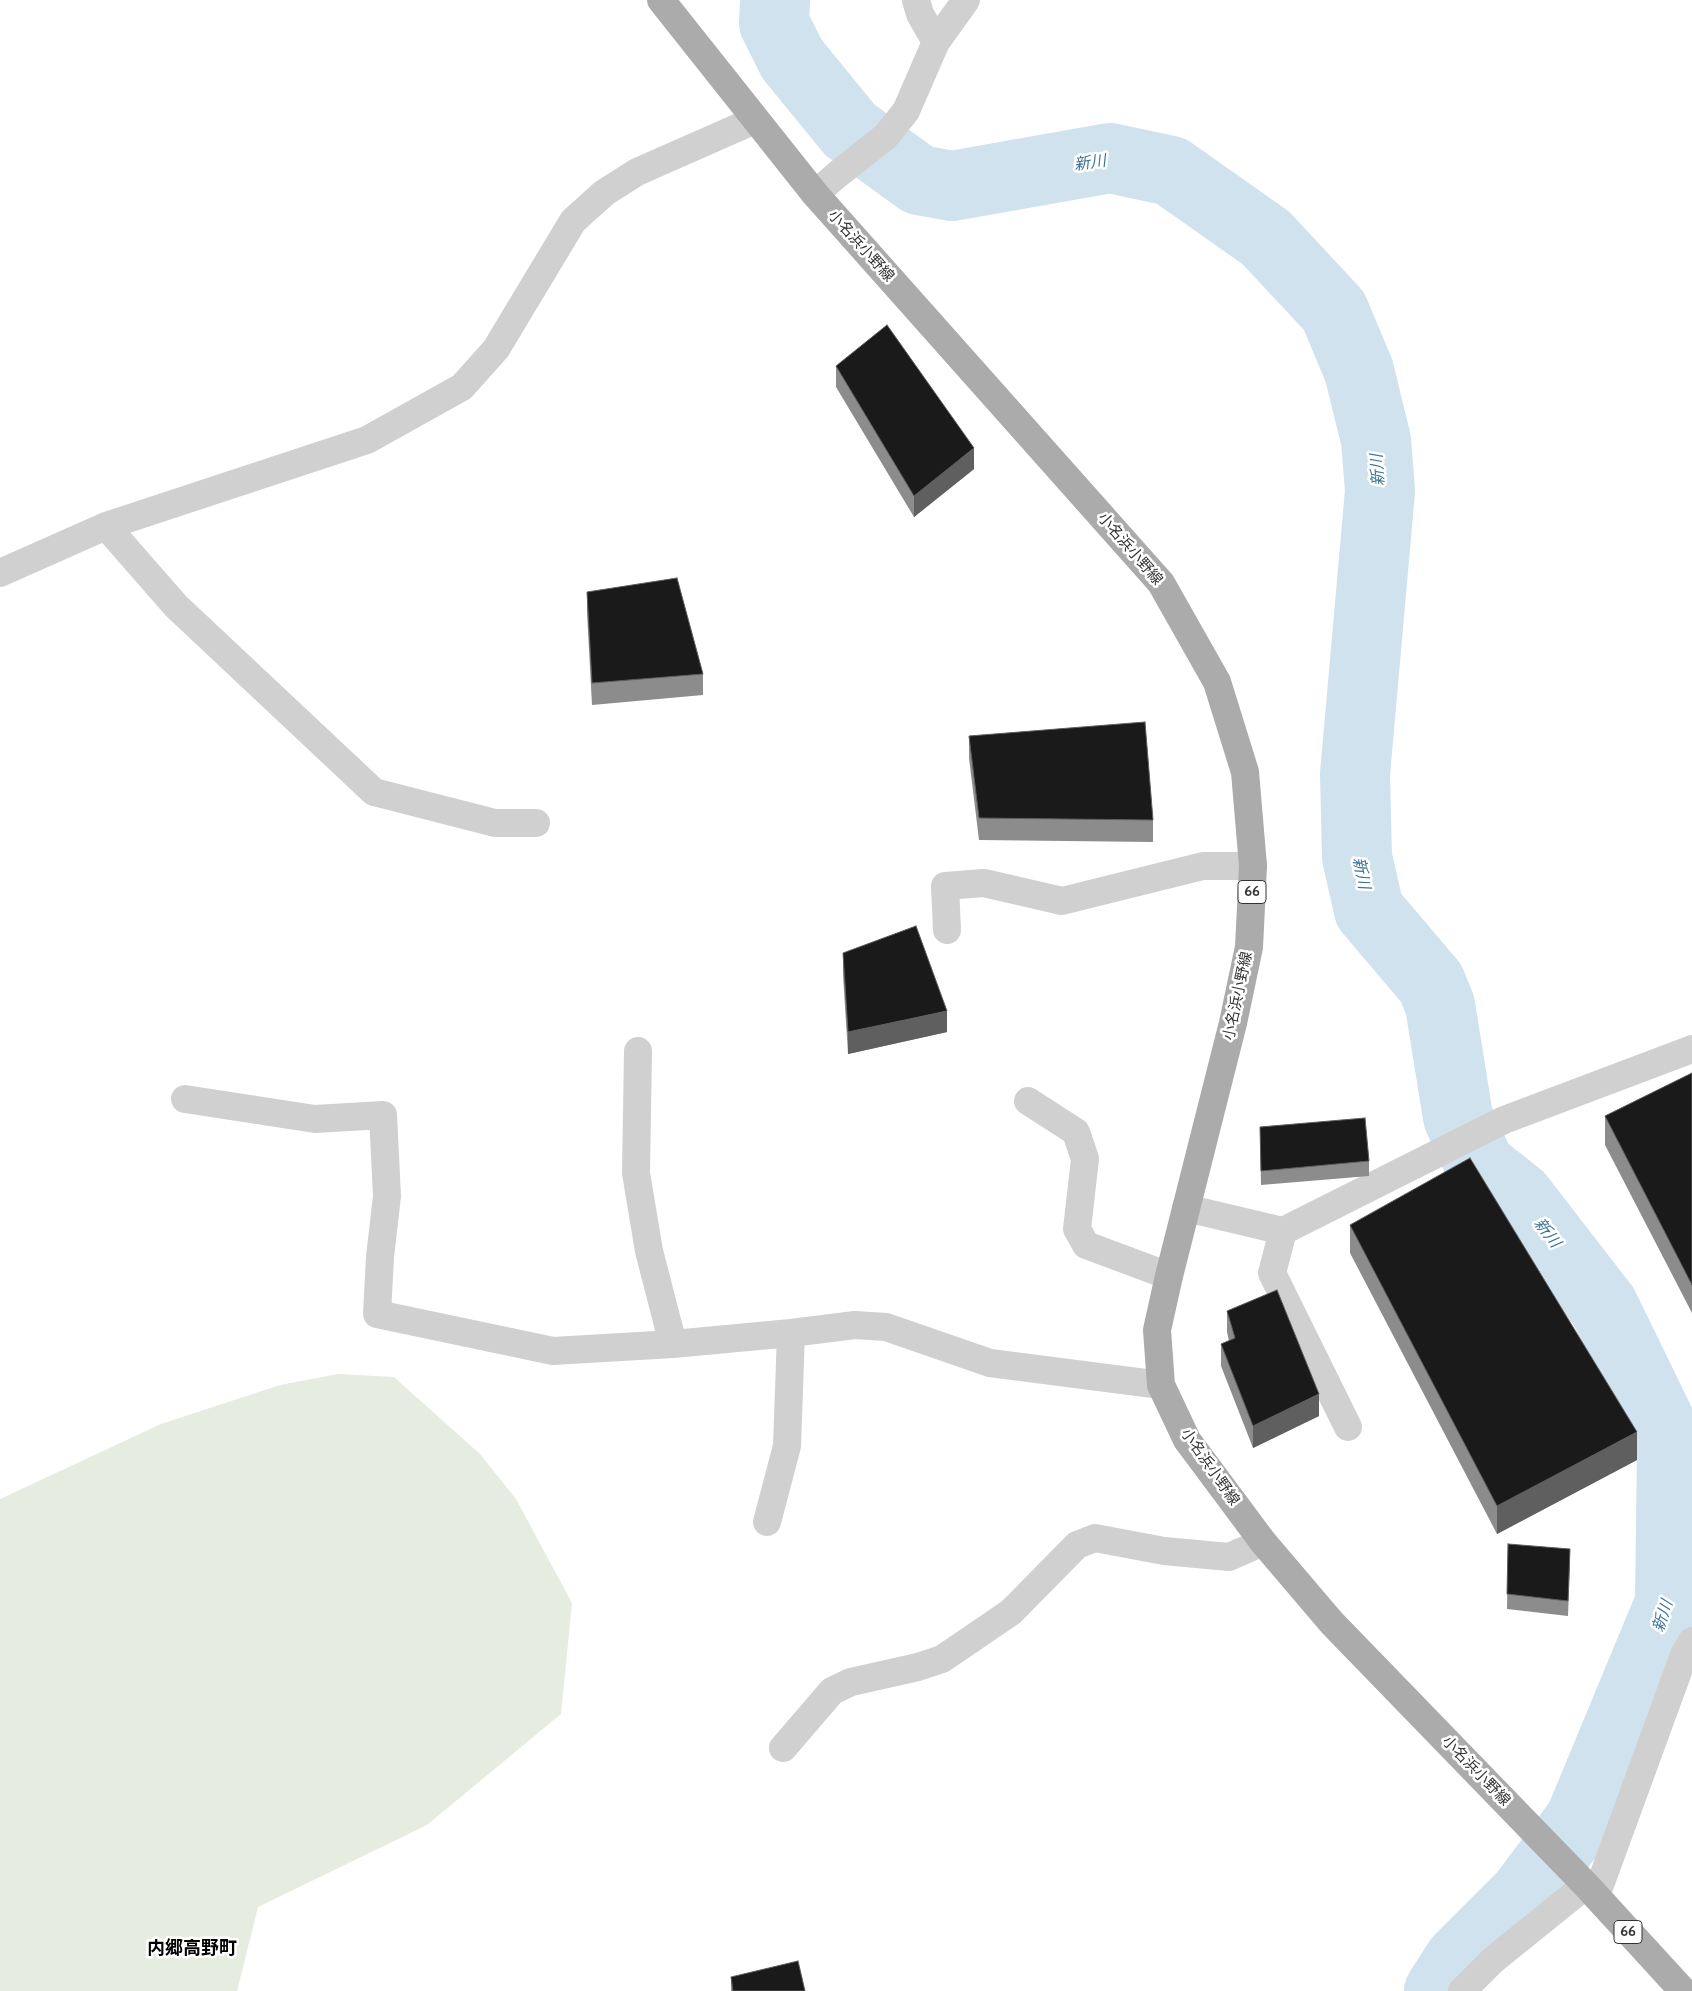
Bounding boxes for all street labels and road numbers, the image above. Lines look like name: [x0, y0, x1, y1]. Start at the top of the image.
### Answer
street label: 小名浜小野線: [824, 207, 898, 285]
street label: 小名浜小野線: [1094, 509, 1166, 589]
road number: 66: [1238, 880, 1266, 904]
street label: 小名浜小野線: [1220, 950, 1256, 1042]
street label: 小名浜小野線: [1177, 1425, 1243, 1509]
street label: 小名浜小野線: [1438, 1732, 1514, 1810]
road number: 66: [1614, 1920, 1642, 1944]

